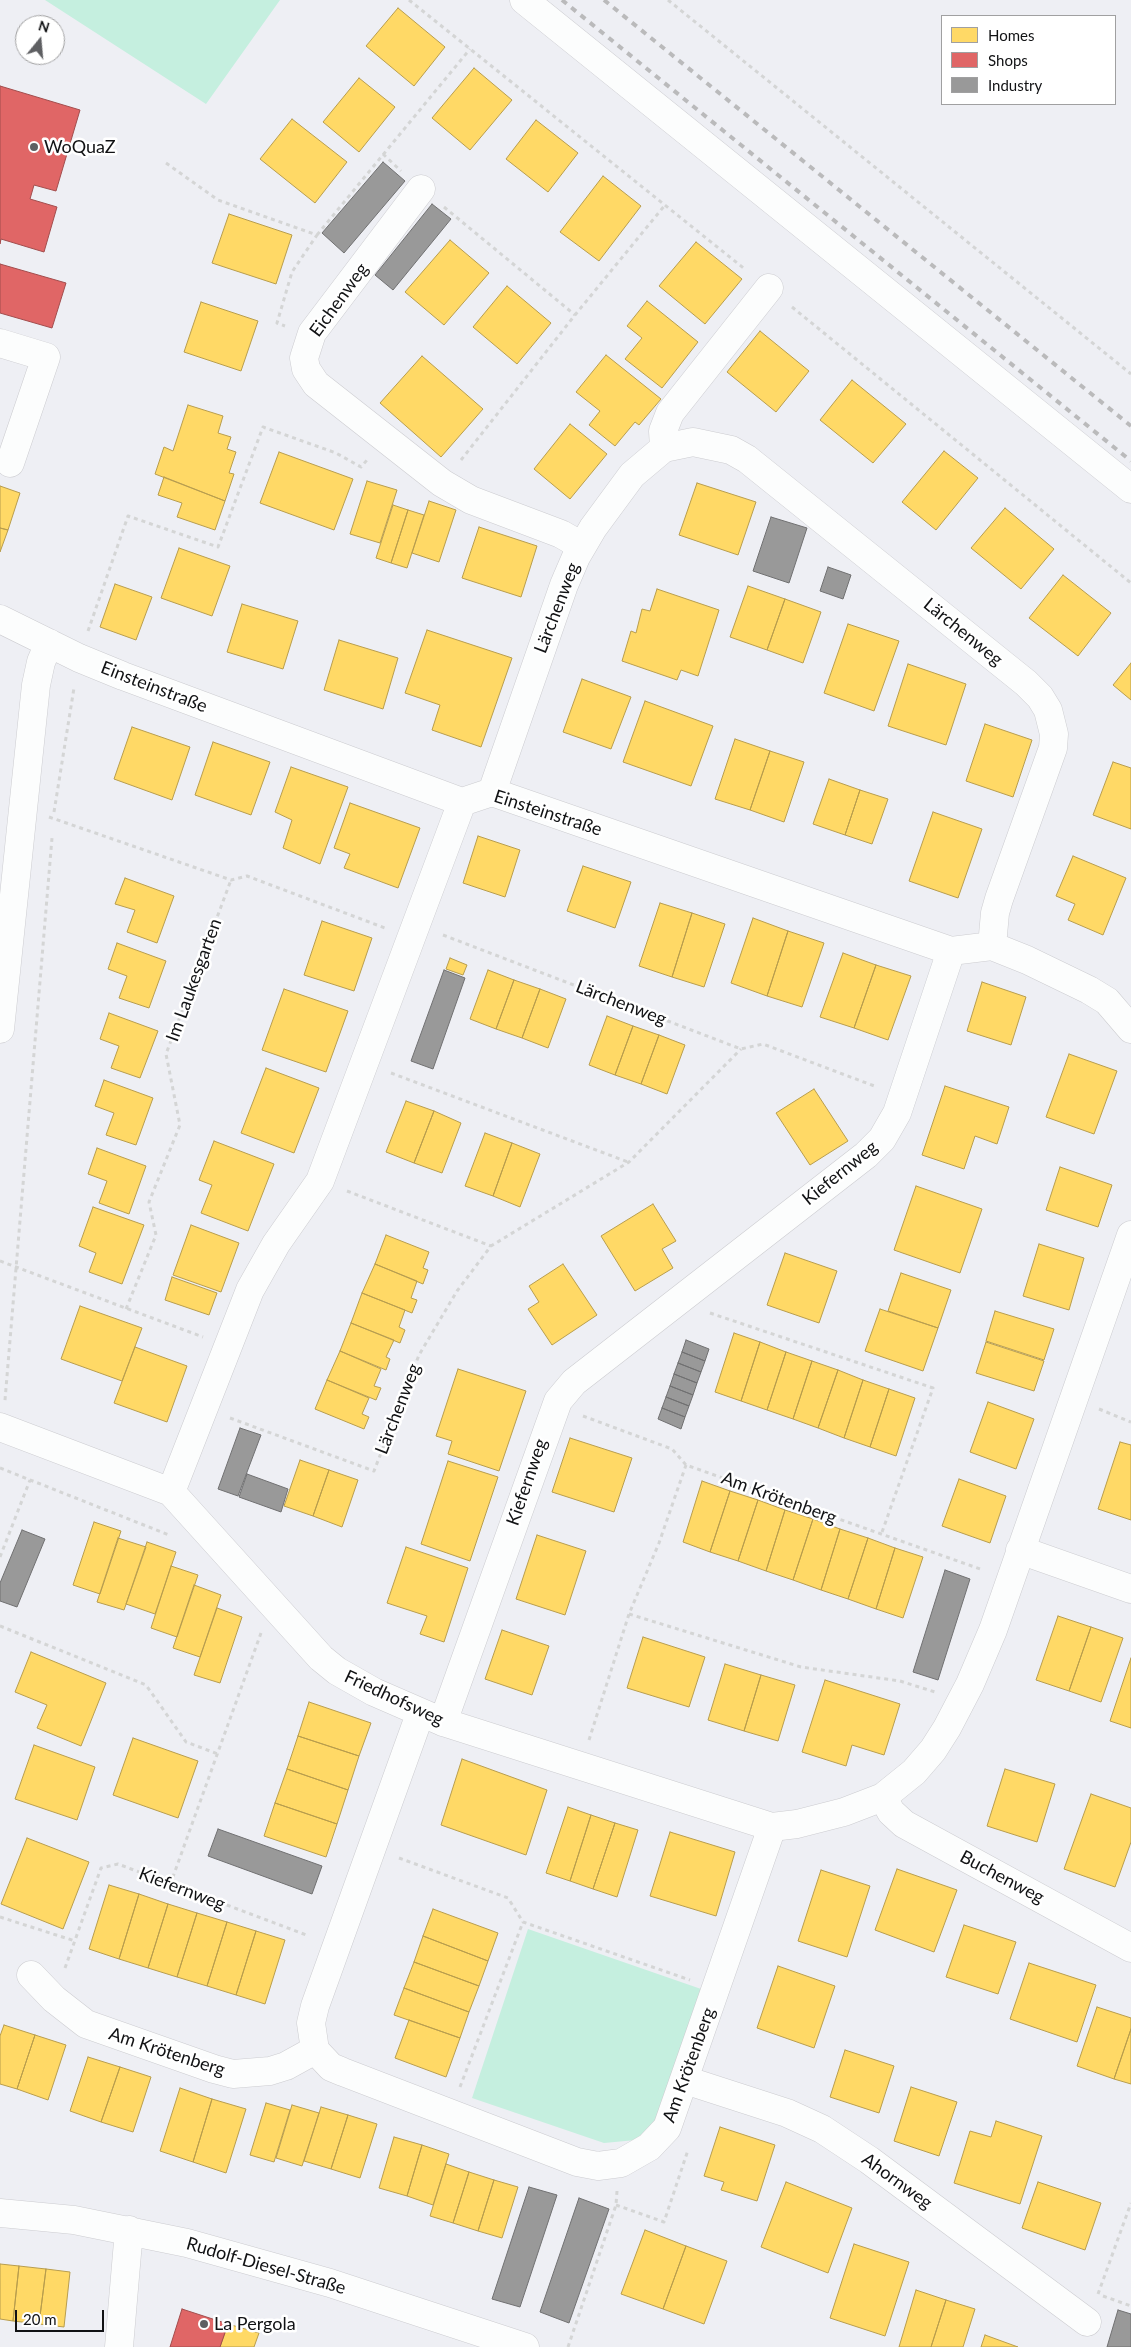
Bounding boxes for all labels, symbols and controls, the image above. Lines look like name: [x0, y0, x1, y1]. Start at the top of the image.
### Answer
north arrow: [15, 15, 65, 65]
legend: [941, 15, 1116, 105]
text: N: [37, 16, 52, 36]
text: Homes: [988, 26, 1034, 44]
text: Shops: [988, 51, 1028, 69]
text: Industry: [988, 76, 1042, 94]
place label: WoQuaZ: [44, 136, 116, 158]
marker: WoQuaZ: [28, 141, 40, 153]
street label: Eichenweg: [305, 259, 373, 341]
street label: Lärchenweg: [530, 560, 584, 656]
street label: Lärchenweg: [919, 594, 1007, 670]
street label: Einsteinstraße: [98, 657, 210, 717]
street label: Einsteinstraße: [491, 785, 605, 841]
street label: Im Laukesgarten: [162, 916, 226, 1044]
street label: Lärchenweg: [573, 976, 669, 1030]
street label: Kiefernweg: [798, 1136, 882, 1210]
street label: Lärchenweg: [371, 1361, 425, 1457]
street label: Kiefernweg: [502, 1436, 552, 1528]
street label: Am Krötenberg: [718, 1467, 840, 1529]
street label: Friedhofsweg: [341, 1666, 447, 1730]
street label: Buchenweg: [956, 1846, 1048, 1908]
street label: Kiefernweg: [136, 1863, 228, 1915]
street label: Am Krötenberg: [658, 2004, 720, 2126]
street label: Am Krötenberg: [106, 2023, 228, 2081]
street label: Ahornweg: [858, 2148, 936, 2214]
street label: Rudolf-Diesel-Straße: [184, 2233, 348, 2299]
scale bar: [18, 2300, 106, 2332]
text: 20 m: [23, 2310, 57, 2328]
place label: La Pergola: [214, 2313, 296, 2335]
marker: La Pergola: [198, 2318, 210, 2330]

